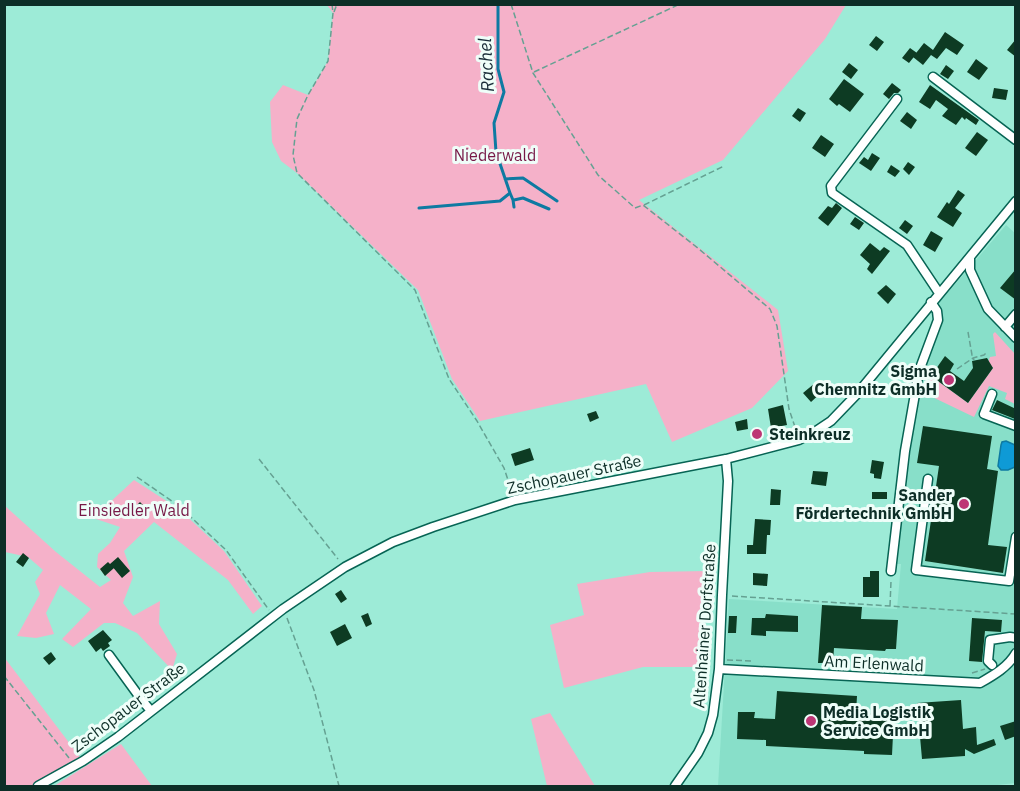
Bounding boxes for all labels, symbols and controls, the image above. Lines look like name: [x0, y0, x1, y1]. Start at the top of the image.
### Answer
water label: Rachel: [473, 37, 499, 93]
park label: Niederwald: [454, 145, 536, 165]
place label: Sigma Chemnitz GmbH: [814, 361, 937, 399]
marker: Sigma Chemnitz GmbH: [942, 373, 956, 387]
place label: Steinkreuz: [769, 424, 851, 444]
marker: Steinkreuz: [750, 427, 764, 441]
street label: Zschopauer Straße: [505, 450, 643, 498]
place label: Sander Fördertechnik GmbH: [795, 485, 953, 523]
marker: Sander Fördertechnik GmbH: [957, 497, 971, 511]
park label: Einsiedler Wald: [78, 500, 190, 520]
street label: Altenhainer Dorfstraße: [688, 543, 720, 709]
street label: Am Erlenwald: [824, 650, 924, 676]
street label: Zschopauer Straße: [67, 658, 189, 756]
place label: Media Logistik Service GmbH: [823, 702, 932, 740]
marker: Media Logistik Service GmbH: [804, 714, 818, 728]

